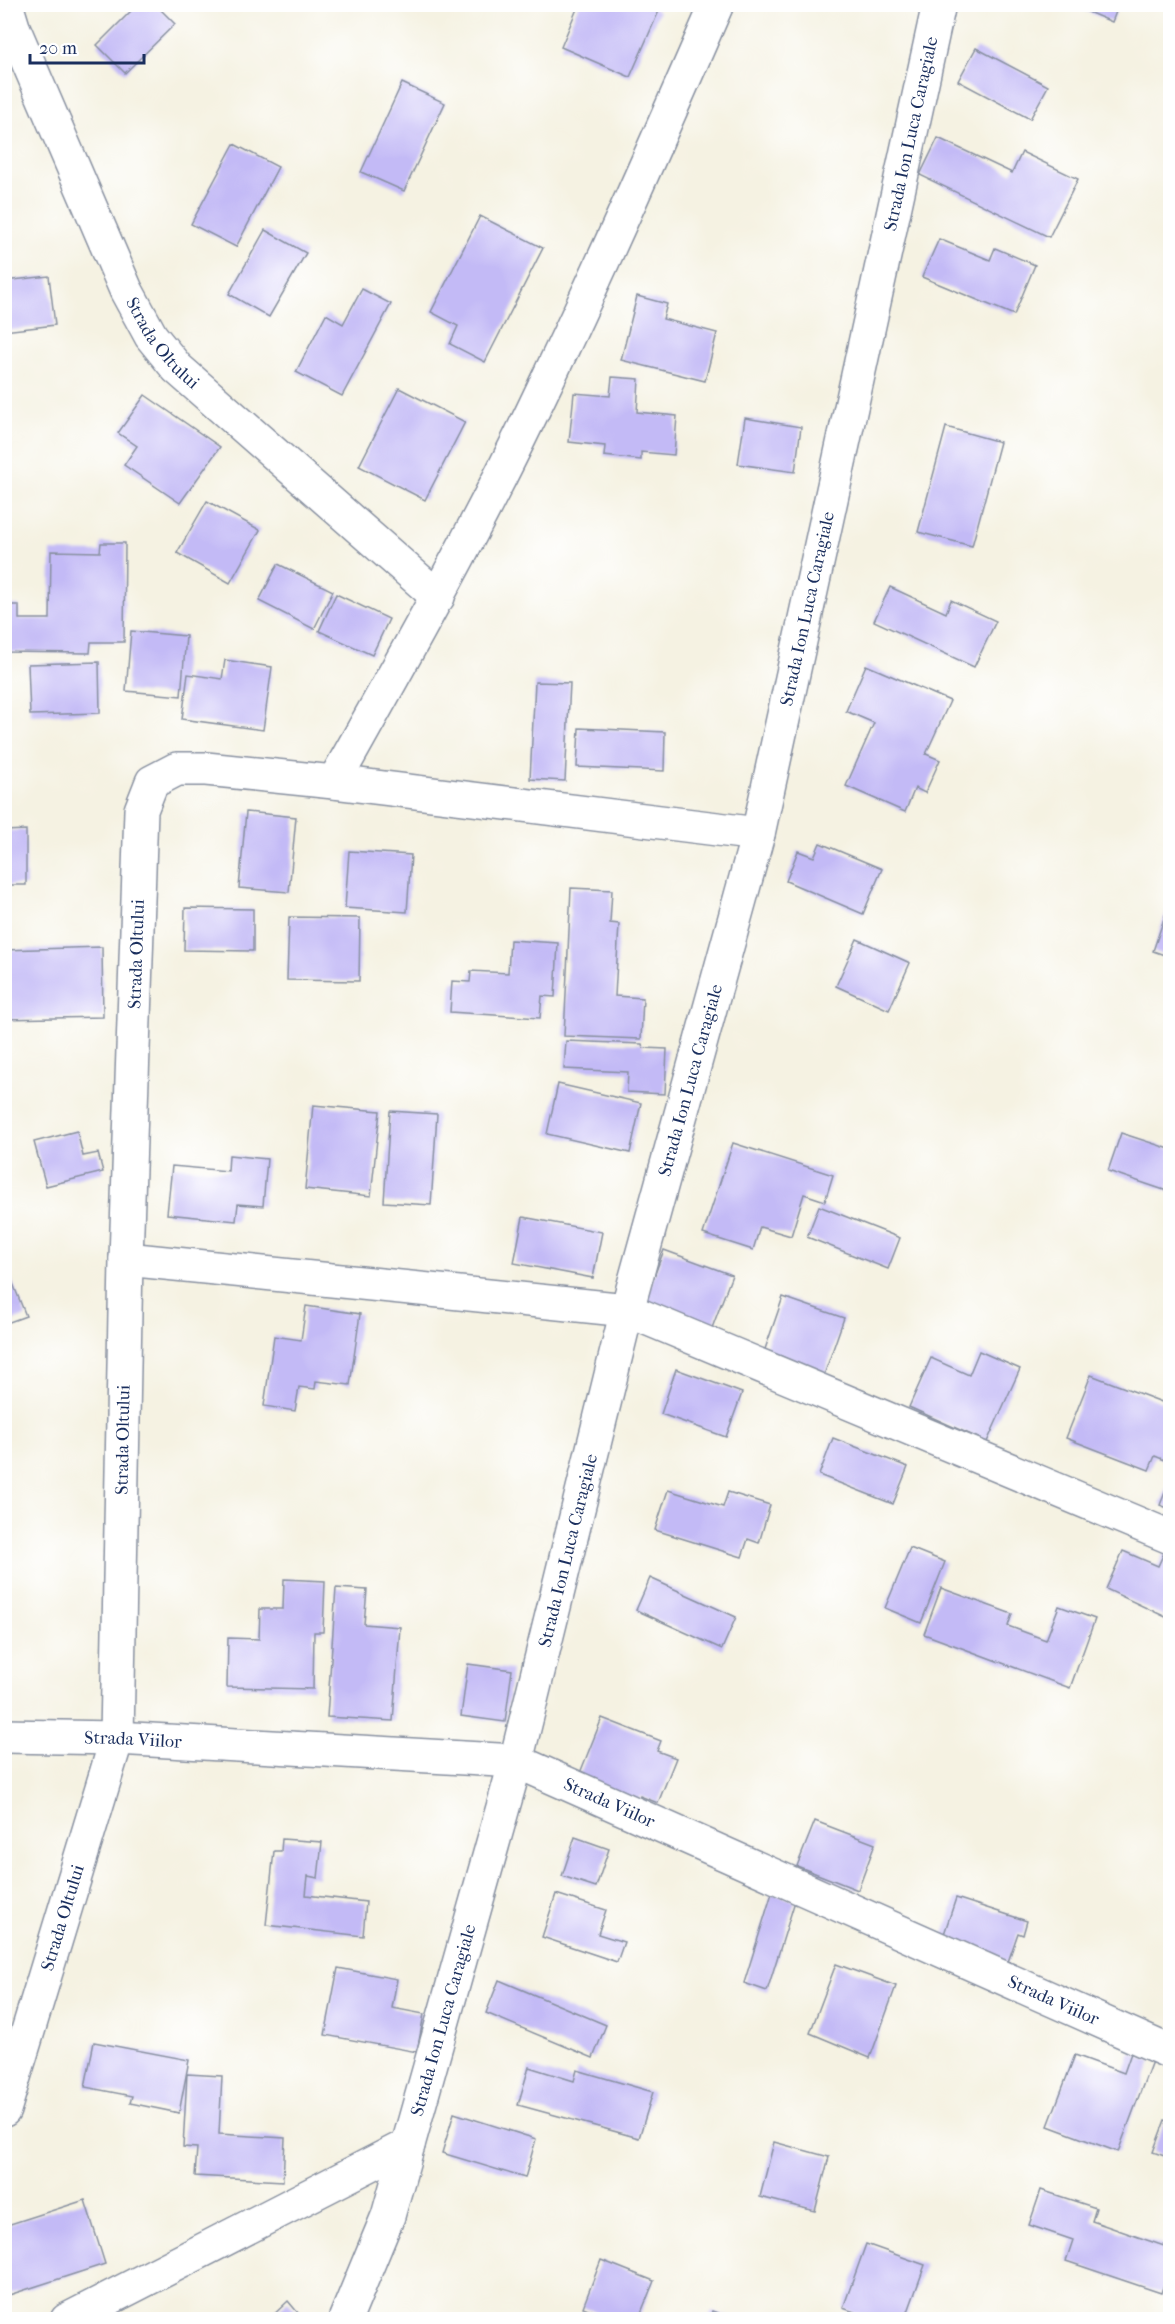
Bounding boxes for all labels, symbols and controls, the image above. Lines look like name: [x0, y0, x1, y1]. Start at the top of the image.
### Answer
scale bar: [30, 27, 144, 65]
street label: Strada Ion Luca Caragiale: [880, 35, 943, 233]
text: 20 m: [39, 38, 77, 59]
street label: Strada Oltului: [121, 294, 204, 394]
street label: Strada Ion Luca Caragiale: [776, 509, 839, 708]
street label: Strada Oltului: [124, 898, 149, 1009]
street label: Strada Ion Luca Caragiale: [654, 982, 727, 1179]
street label: Strada Oltului: [112, 1384, 135, 1495]
street label: Strada Ion Luca Caragiale: [534, 1452, 602, 1649]
street label: Strada Viilor: [84, 1727, 183, 1753]
street label: Strada Viilor: [560, 1774, 658, 1833]
street label: Strada Oltului: [37, 1862, 89, 1973]
street label: Strada Ion Luca Caragiale: [407, 1922, 481, 2119]
street label: Strada Viilor: [1004, 1971, 1102, 2030]

